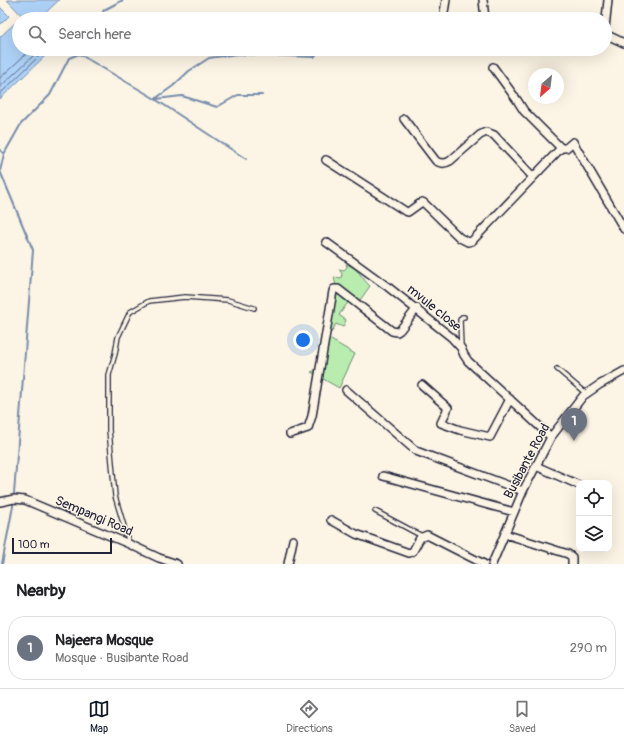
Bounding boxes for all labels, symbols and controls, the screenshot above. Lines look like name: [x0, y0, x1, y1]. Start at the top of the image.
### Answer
search box: [12, 12, 612, 56]
icon: search: [26, 23, 48, 45]
text: Search here: [58, 25, 131, 44]
north arrow: [528, 68, 564, 104]
street label: mvule close: [404, 281, 465, 335]
your location: [293, 330, 313, 350]
pin: 1: [561, 408, 587, 441]
street label: Busibante Road: [501, 421, 553, 501]
map controls: [576, 480, 612, 552]
button: locate: [576, 480, 612, 516]
street label: Sempangi Road: [53, 492, 135, 540]
button: layers: [576, 516, 612, 552]
scale bar: [12, 536, 112, 555]
text: 100 m: [18, 538, 49, 551]
text: Nearby: [16, 580, 65, 601]
text: Najeera Mosque: [55, 631, 153, 650]
text: 1: [27, 640, 33, 656]
text: 290 m: [570, 640, 607, 656]
text: Mosque · Busibante Road: [55, 650, 189, 666]
tab: Map: [88, 698, 110, 735]
tab: Directions: [286, 698, 333, 735]
tab: Saved: [509, 698, 536, 735]

